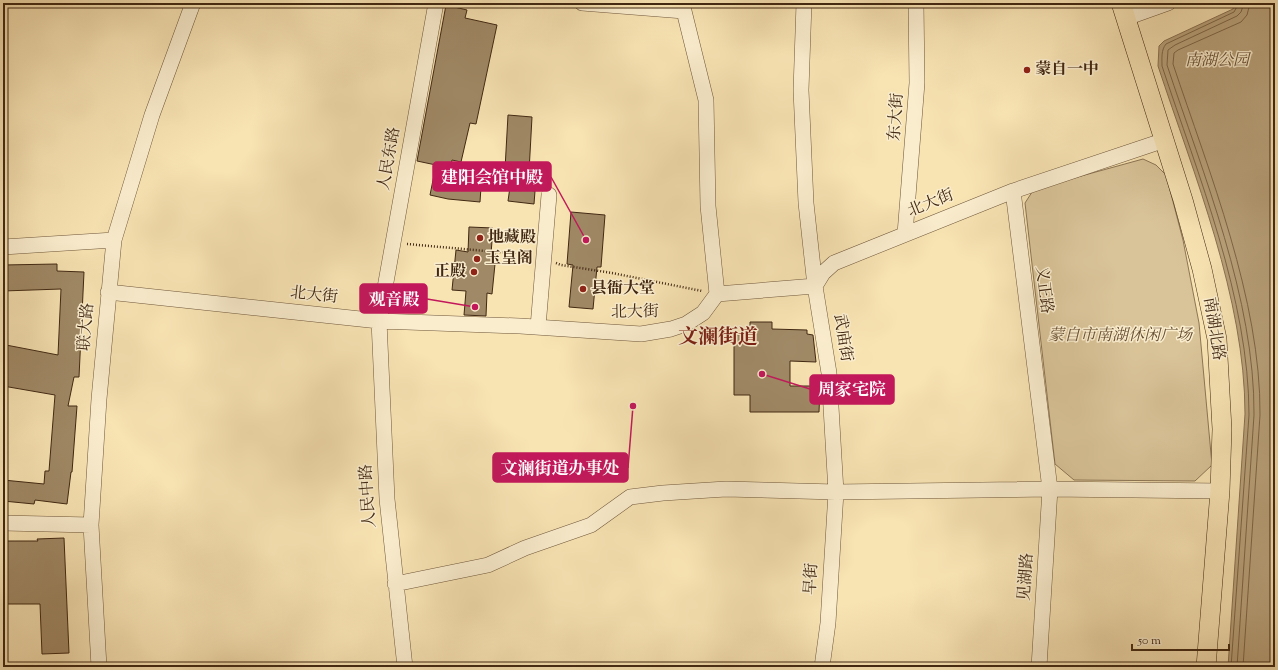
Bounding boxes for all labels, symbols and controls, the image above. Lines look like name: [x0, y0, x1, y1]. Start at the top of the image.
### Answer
park label: 南湖公园: [1185, 50, 1252, 73]
place label: 蒙自一中: [1035, 59, 1099, 82]
marker: 蒙自一中: [1022, 65, 1032, 75]
street label: 东大街: [884, 92, 910, 142]
street label: 人民东路: [373, 125, 407, 193]
callout: 建阳会馆中殿: [433, 162, 551, 191]
text: 建阳会馆中殿: [441, 167, 543, 191]
street label: 北大街: [904, 184, 958, 224]
place label: 地藏殿: [488, 227, 536, 250]
marker: 地藏殿: [475, 233, 485, 243]
place label: 玉皇阁: [485, 248, 533, 271]
marker: 玉皇阁: [472, 254, 482, 264]
place label: 正殿: [434, 261, 466, 284]
street label: 义正路: [1029, 265, 1057, 315]
marker: 正殿: [469, 267, 479, 277]
place label: 县衙大堂: [591, 278, 655, 301]
street label: 北大街: [289, 282, 339, 310]
callout: 观音殿: [360, 284, 427, 313]
marker: 县衙大堂: [578, 284, 588, 294]
text: 观音殿: [369, 289, 420, 313]
street label: 南湖北路: [1197, 296, 1229, 362]
street label: 北大街: [611, 301, 659, 325]
street label: 联大路: [73, 302, 101, 352]
street label: 武庙街: [827, 312, 857, 364]
district label: 文澜街道: [678, 324, 758, 353]
park label: 蒙自市南湖休闲广场: [1048, 325, 1194, 348]
callout: 周家宅院: [810, 375, 894, 404]
text: 周家宅院: [818, 379, 886, 403]
callout: 文澜街道办事处: [493, 453, 628, 482]
text: 文澜街道办事处: [501, 458, 620, 482]
street label: 人民中路: [355, 463, 383, 529]
street label: 见湖路: [1014, 552, 1040, 602]
street label: 早街: [799, 562, 825, 596]
scale bar: [1132, 626, 1229, 652]
text: 50 m: [1137, 632, 1161, 650]

